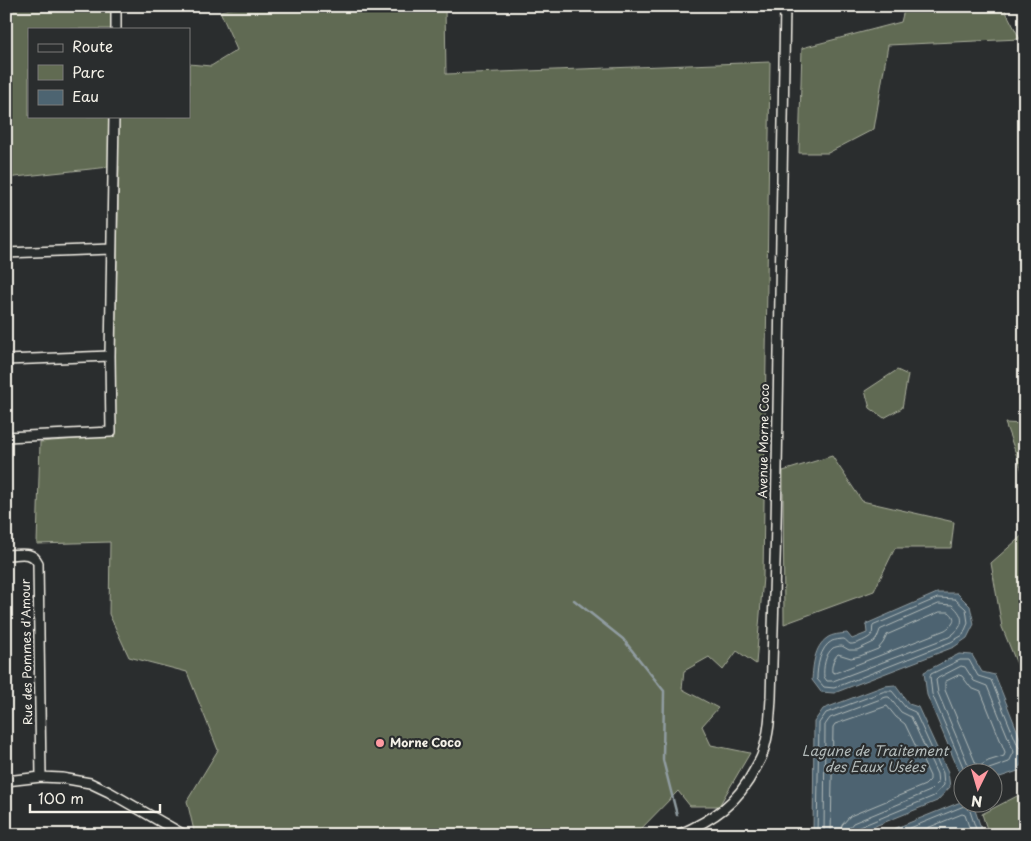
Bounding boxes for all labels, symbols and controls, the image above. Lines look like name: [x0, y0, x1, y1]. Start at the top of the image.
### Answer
legend: [28, 28, 190, 118]
text: Route: [72, 34, 113, 57]
text: Parc: [72, 60, 105, 83]
text: Eau: [72, 84, 99, 107]
street label: Avenue Morne Coco: [753, 383, 773, 498]
street label: Rue des Pommes d'Amour: [16, 578, 36, 725]
place label: Morne Coco: [390, 733, 461, 751]
marker: Morne Coco: [374, 737, 386, 749]
water label: Lagune de Traitement des Eaux Usées: [802, 740, 950, 777]
north arrow: [954, 764, 1004, 814]
scale bar: [30, 781, 160, 813]
text: 100 m: [38, 786, 84, 809]
text: N: [970, 791, 983, 812]

